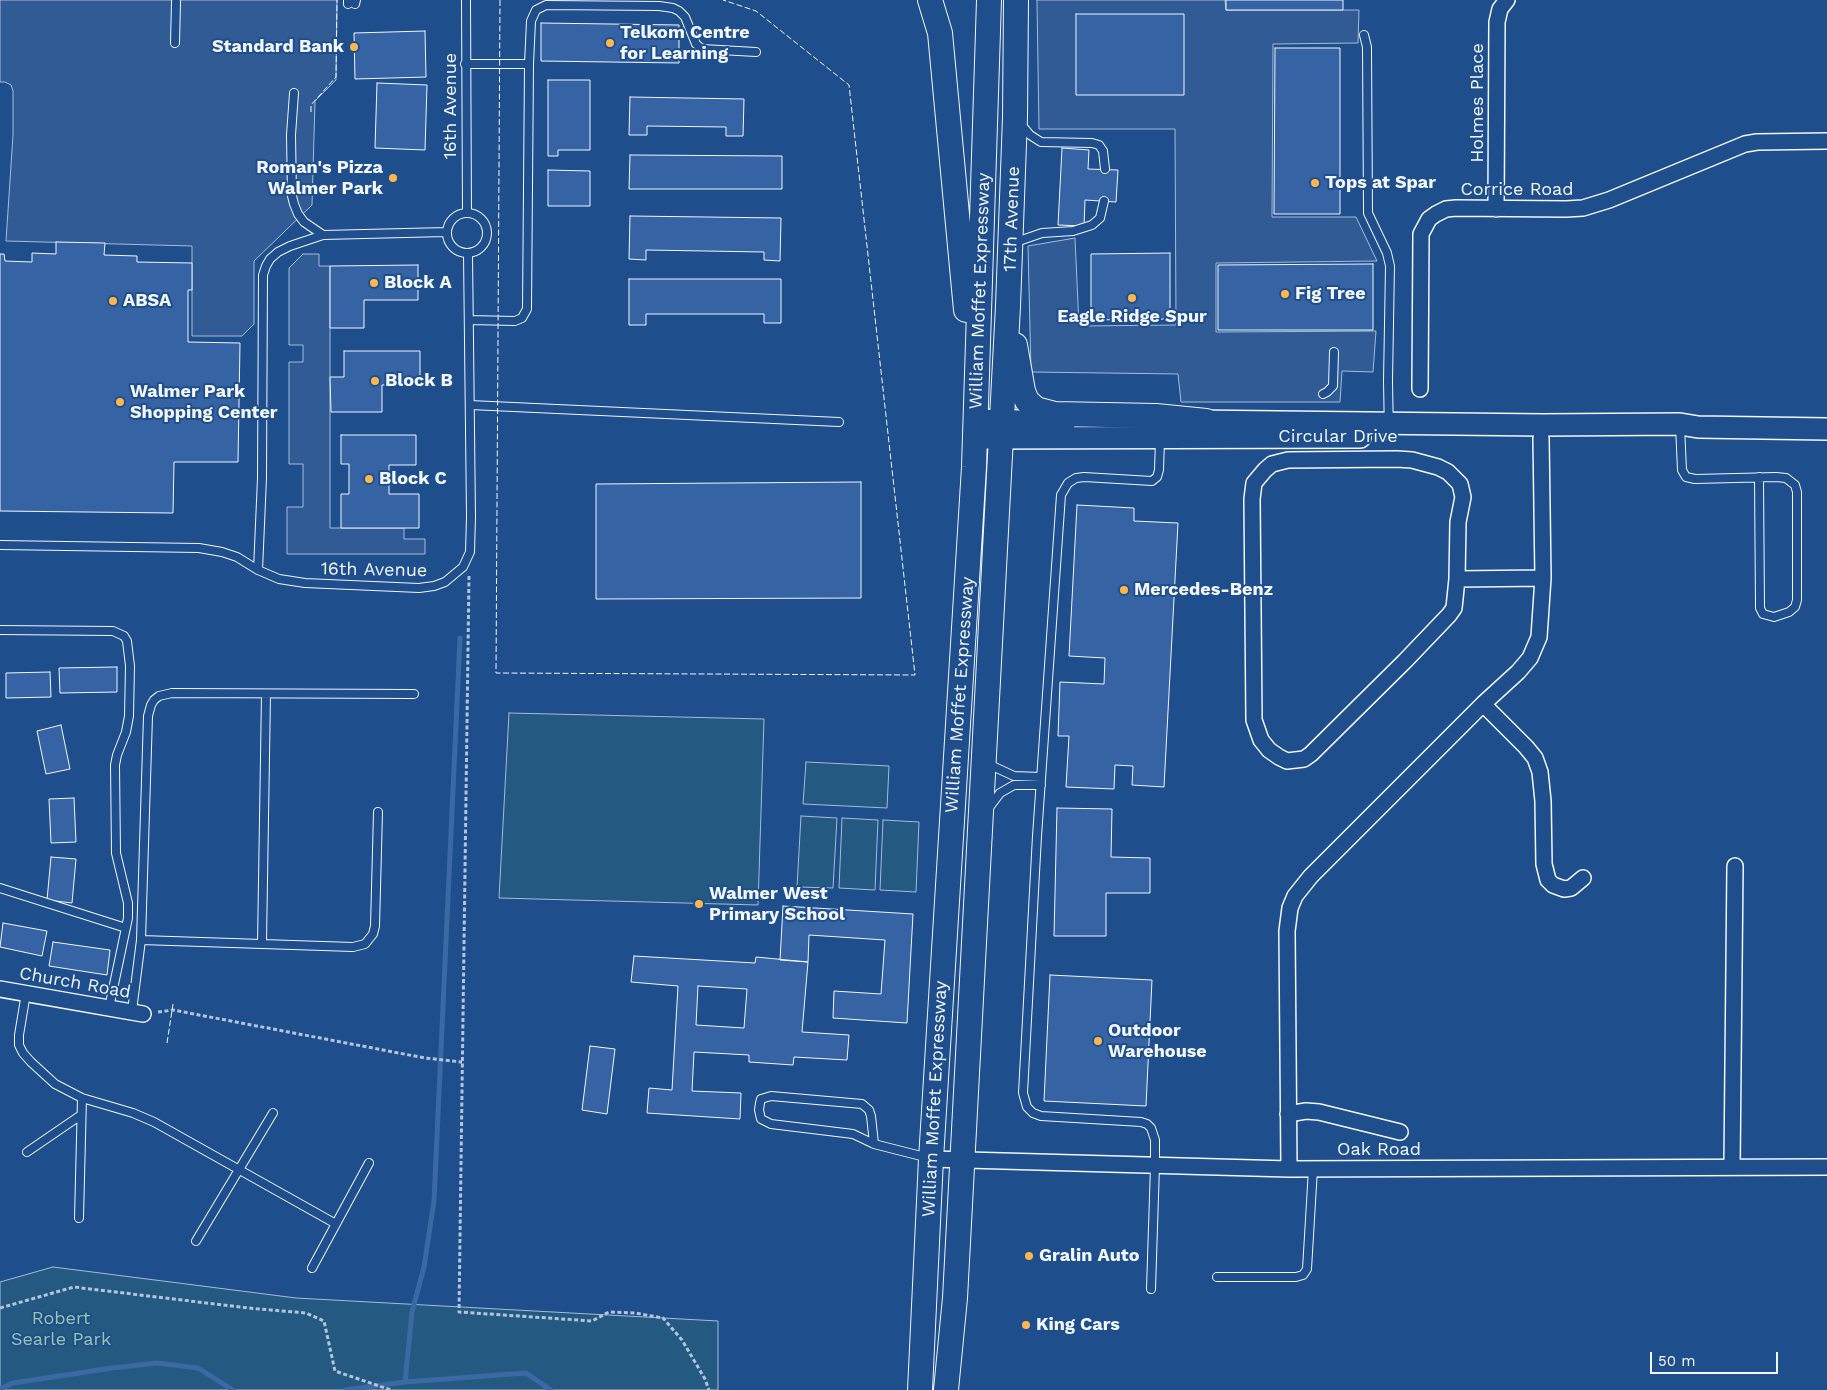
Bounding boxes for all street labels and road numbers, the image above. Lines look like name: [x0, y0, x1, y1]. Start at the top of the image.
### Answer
street label: Holmes Place: [1467, 43, 1489, 163]
street label: 16th Avenue: [440, 53, 462, 159]
street label: 17th Avenue: [999, 166, 1025, 272]
street label: William Moffet Expressway: [965, 172, 995, 410]
street label: Corrice Road: [1460, 179, 1574, 201]
street label: Circular Drive: [1278, 426, 1398, 448]
street label: 16th Avenue: [321, 558, 427, 582]
street label: William Moffet Expressway: [941, 576, 979, 814]
street label: Church Road: [18, 963, 132, 1003]
street label: William Moffet Expressway: [918, 980, 952, 1218]
street label: Oak Road: [1337, 1139, 1421, 1161]

